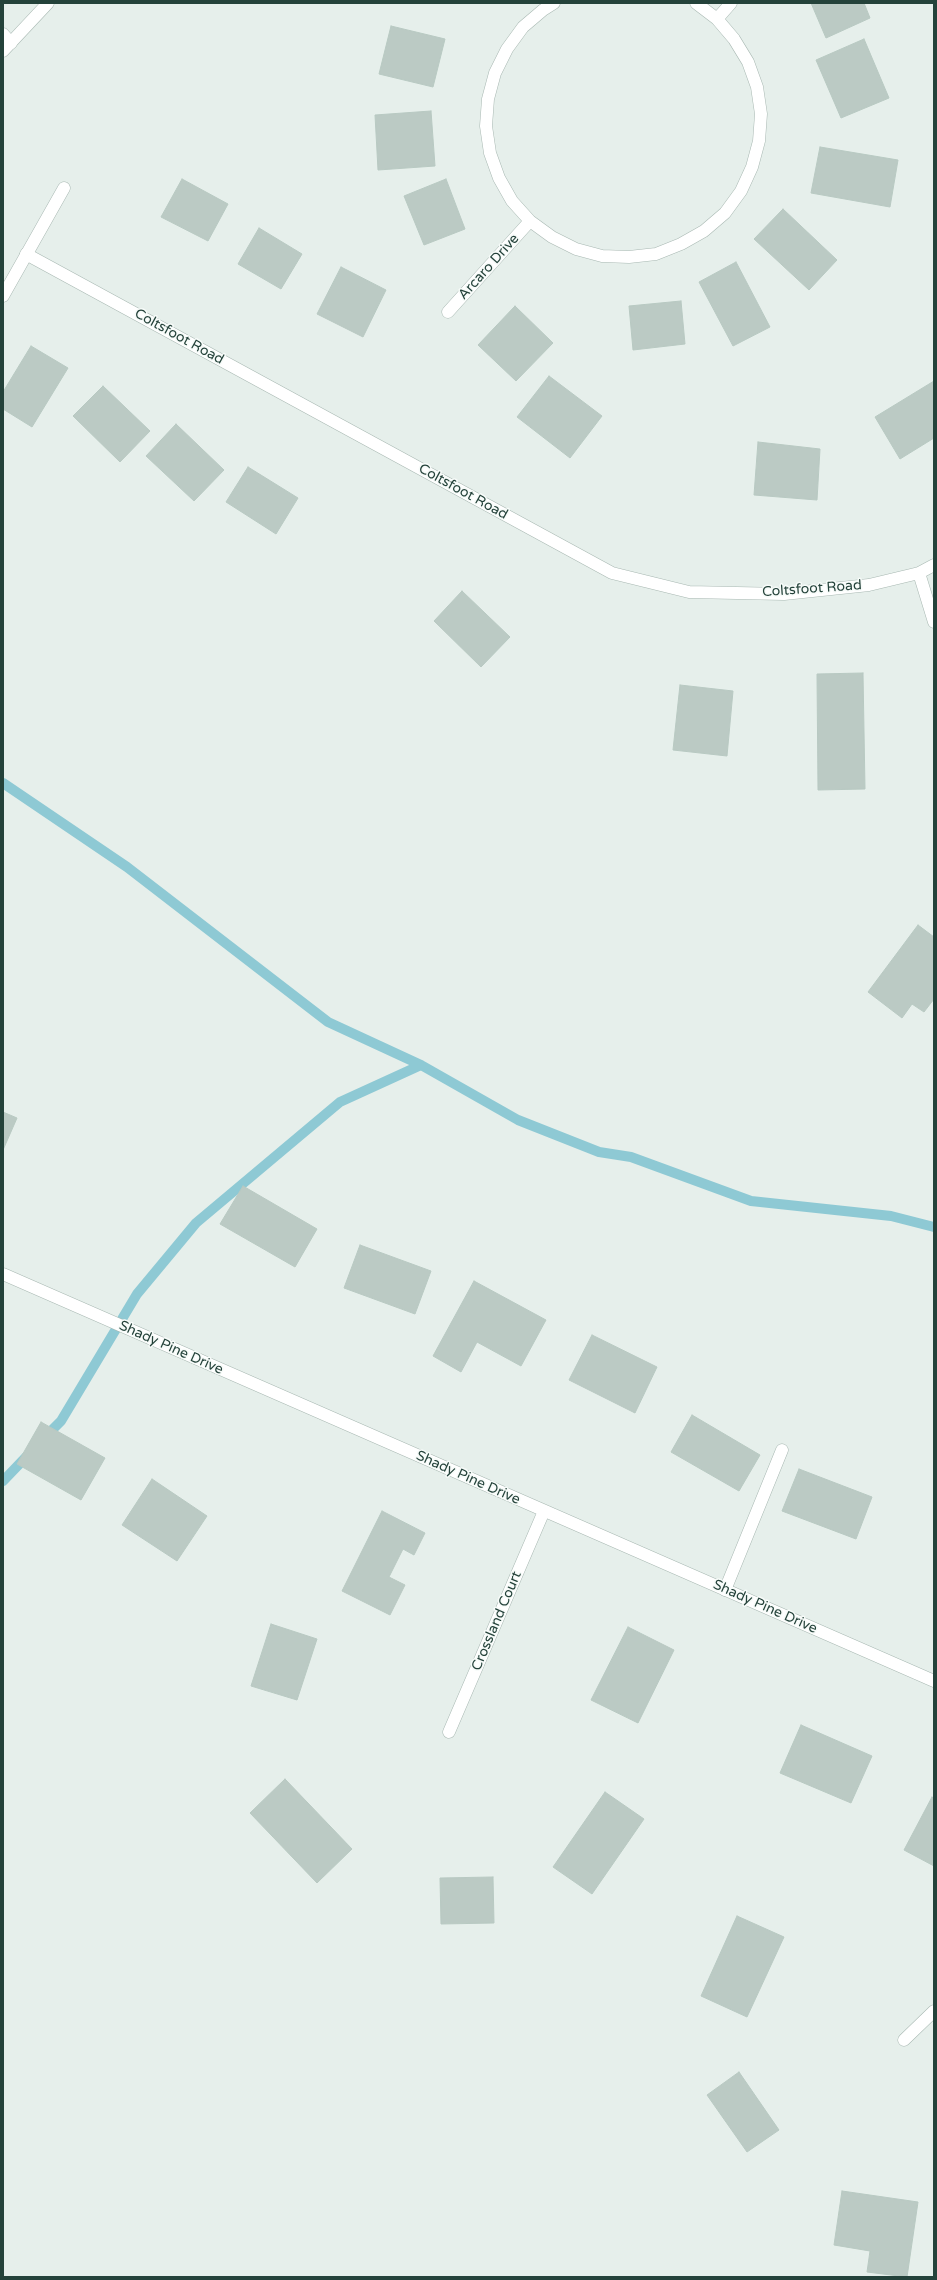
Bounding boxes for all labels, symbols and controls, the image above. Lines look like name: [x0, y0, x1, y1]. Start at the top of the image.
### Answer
street label: Arcaro Drive: [455, 231, 523, 303]
street label: Coltsfoot Road: [131, 305, 227, 369]
street label: Coltsfoot Road: [415, 460, 511, 524]
street label: Coltsfoot Road: [762, 577, 862, 601]
street label: Shady Pine Drive: [116, 1317, 226, 1379]
street label: Shady Pine Drive: [413, 1447, 523, 1509]
street label: Crossland Court: [468, 1569, 526, 1673]
street label: Shady Pine Drive: [710, 1576, 820, 1638]

